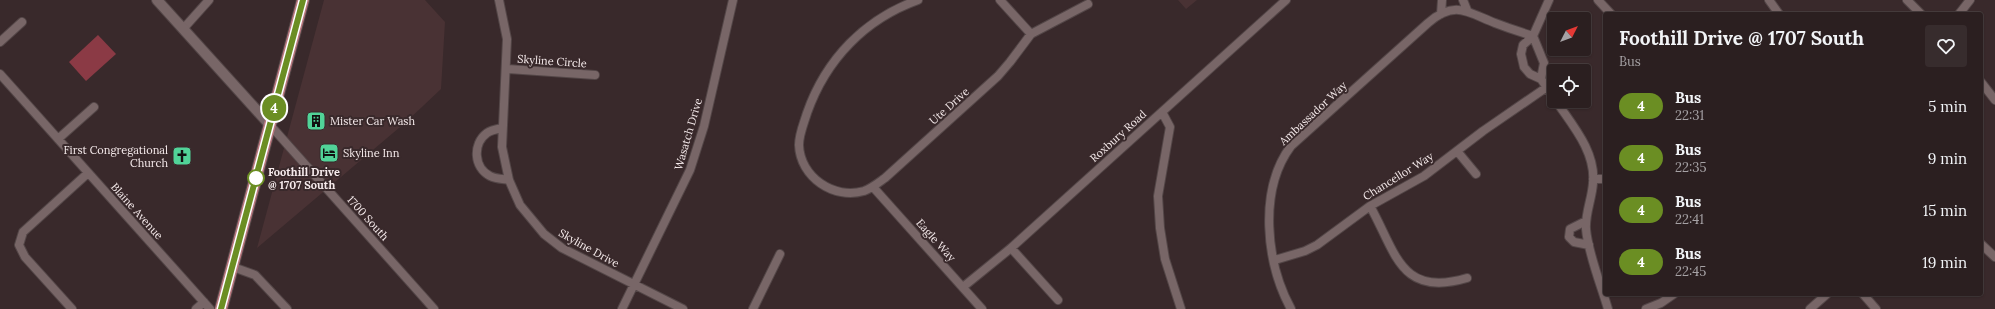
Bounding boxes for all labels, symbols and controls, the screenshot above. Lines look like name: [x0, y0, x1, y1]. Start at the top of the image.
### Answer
north arrow: [1547, 12, 1591, 56]
map controls: [1547, 12, 1591, 108]
button: heart: [1925, 25, 1967, 67]
text: Foothill Drive @ 1707 South: [1619, 26, 1864, 50]
street label: Skyline Circle: [517, 52, 587, 70]
text: Bus: [1619, 53, 1641, 70]
button: locate: [1547, 64, 1591, 108]
street label: Ambassador Way: [1276, 78, 1350, 149]
street label: Ute Drive: [926, 84, 972, 128]
text: Bus: [1675, 88, 1701, 107]
line badge: 4: [261, 95, 287, 121]
street label: Wasatch Drive: [671, 96, 705, 171]
text: 4: [1637, 97, 1645, 115]
text: 5 min: [1928, 97, 1967, 116]
text: 4: [270, 99, 278, 117]
street label: Roxbury Road: [1087, 107, 1149, 165]
text: 22:31: [1675, 107, 1704, 124]
building icon: Mister Car Wash: [305, 110, 327, 132]
place label: Mister Car Wash: [330, 114, 415, 128]
text: Bus: [1675, 140, 1701, 159]
hotel icon: Skyline Inn: [318, 142, 340, 164]
place label: First Congregational Church: [64, 143, 168, 170]
church icon: First Congregational Church: [171, 145, 193, 167]
place label: Skyline Inn: [343, 146, 400, 160]
street label: Chancellor Way: [1360, 149, 1436, 203]
text: 4: [1637, 149, 1645, 167]
text: 9 min: [1928, 149, 1967, 168]
text: 22:35: [1675, 159, 1707, 176]
place label: Foothill Drive @ 1707 South: [268, 165, 340, 192]
marker: Foothill Drive @ 1707 South: [247, 169, 265, 187]
street label: Blaine Avenue: [108, 180, 166, 242]
text: Bus: [1675, 192, 1701, 211]
street label: 1700 South: [344, 193, 392, 244]
text: 4: [1637, 201, 1645, 219]
text: 15 min: [1923, 201, 1967, 220]
text: 22:41: [1675, 211, 1704, 228]
street label: Eagle Way: [913, 216, 959, 264]
street label: Skyline Drive: [556, 226, 622, 270]
text: Bus: [1675, 244, 1701, 263]
text: 4: [1637, 253, 1645, 271]
text: 19 min: [1922, 253, 1967, 272]
text: 22:45: [1675, 263, 1706, 280]

